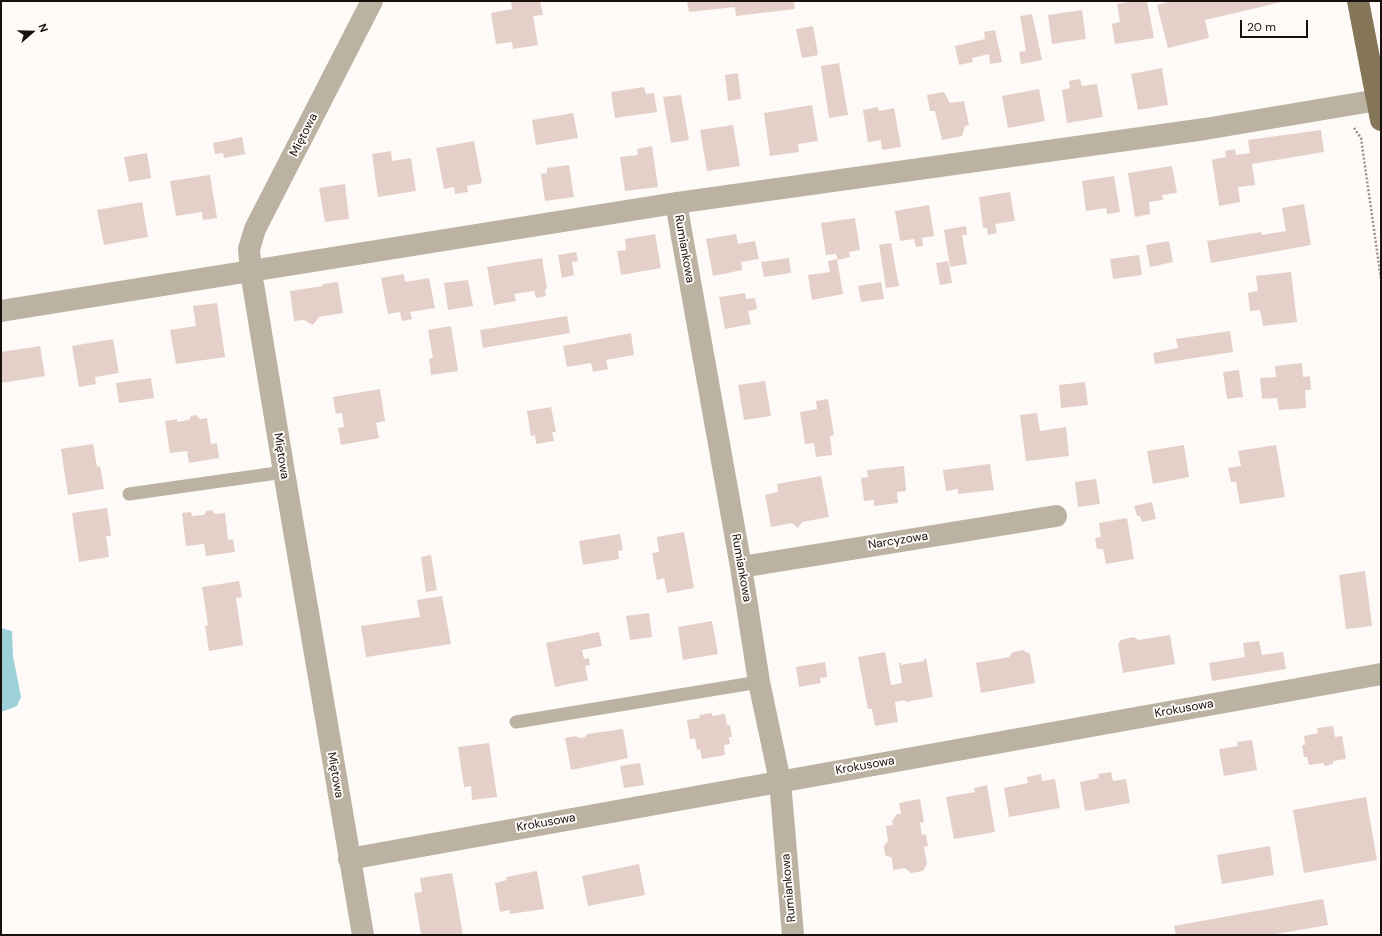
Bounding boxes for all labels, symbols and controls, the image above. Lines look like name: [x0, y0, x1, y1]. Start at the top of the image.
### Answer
north arrow: [12, 12, 52, 52]
scale bar: [1242, 12, 1310, 38]
text: 20 m: [1247, 19, 1276, 35]
text: N: [35, 22, 51, 34]
street label: Miętowa: [287, 111, 321, 159]
street label: Rumiankowa: [671, 214, 697, 284]
street label: Miętowa: [270, 432, 292, 480]
street label: Narcyzowa: [867, 529, 929, 553]
street label: Rumiankowa: [728, 533, 754, 603]
street label: Krokusowa: [1153, 697, 1215, 721]
street label: Miętowa: [324, 751, 346, 799]
street label: Krokusowa: [834, 754, 896, 778]
street label: Krokusowa: [515, 811, 577, 835]
street label: Rumiankowa: [779, 853, 799, 923]

